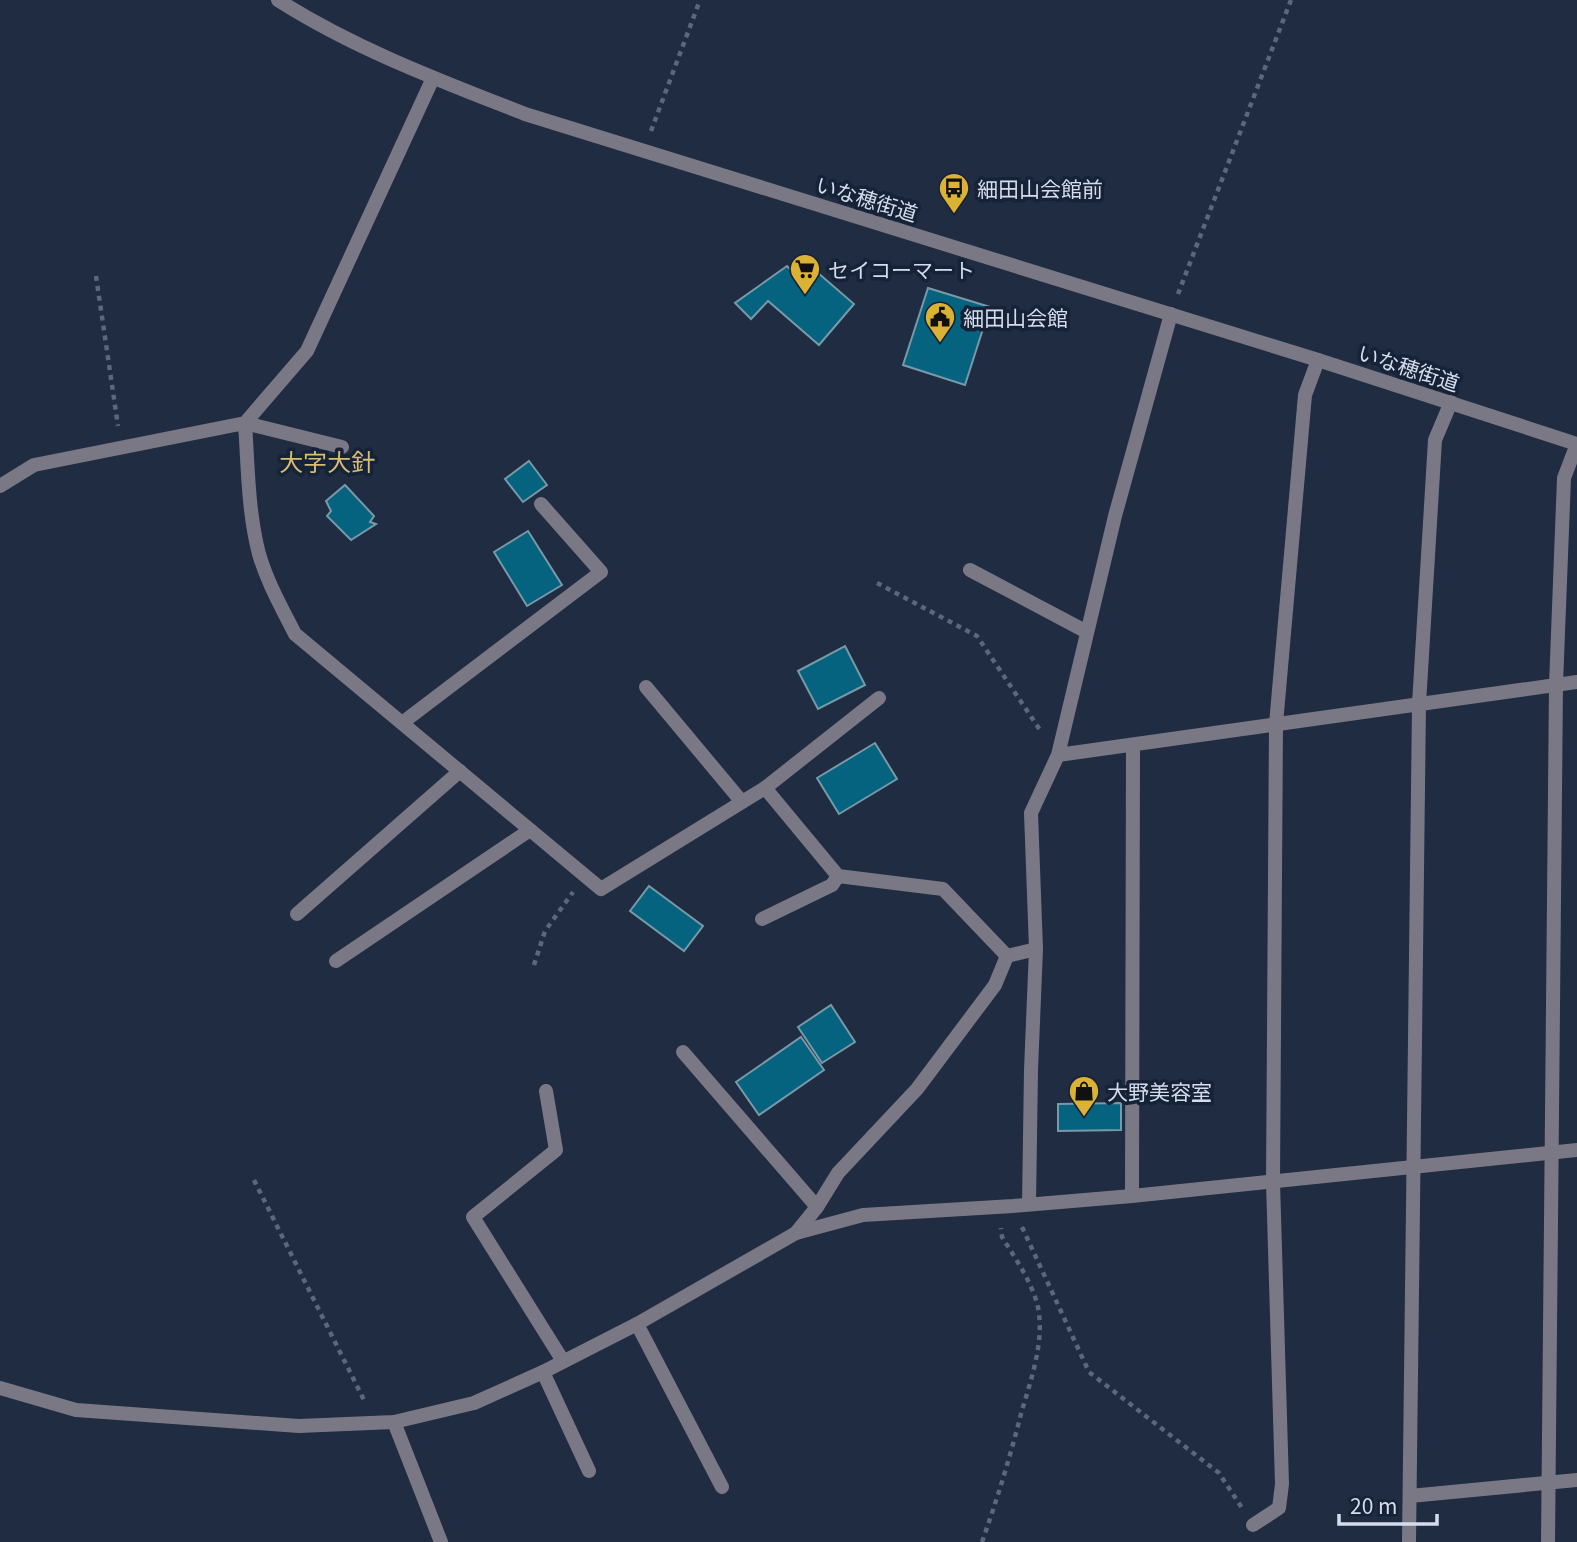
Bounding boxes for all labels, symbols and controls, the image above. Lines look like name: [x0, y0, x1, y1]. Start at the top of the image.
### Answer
street label: いな穂街道: [812, 168, 922, 228]
bus stop icon: 細田山会館前: [937, 171, 971, 215]
place label: 細田山会館前: [977, 173, 1103, 203]
supermarket icon: セイコーマート: [788, 252, 822, 296]
place label: セイコーマート: [828, 254, 975, 284]
public building icon: 細田山会館: [923, 300, 957, 344]
place label: 細田山会館: [963, 302, 1068, 332]
street label: いな穂街道: [1354, 337, 1464, 397]
district label: 大字大針: [279, 443, 375, 478]
shop icon: 大野美容室: [1067, 1074, 1101, 1118]
place label: 大野美容室: [1107, 1076, 1212, 1106]
scale bar: [1339, 1482, 1437, 1526]
text: 20 m: [1350, 1490, 1397, 1520]

